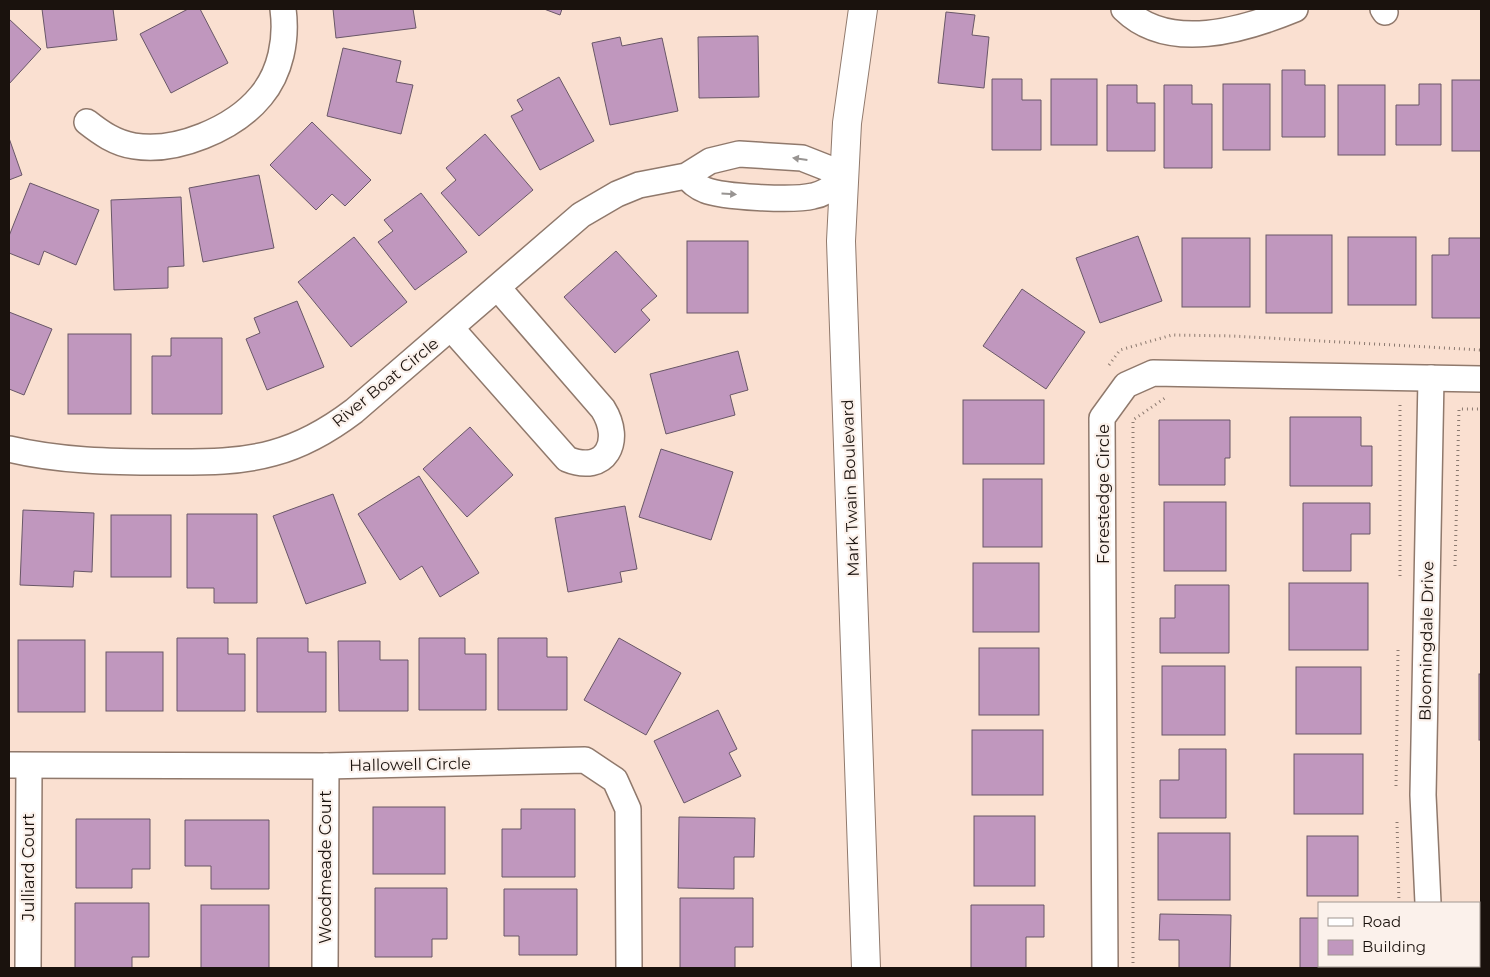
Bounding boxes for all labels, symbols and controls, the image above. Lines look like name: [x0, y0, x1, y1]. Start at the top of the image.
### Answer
one-way arrow: [792, 154, 808, 162]
one-way arrow: [722, 191, 738, 199]
street label: River Boat Circle: [328, 334, 442, 431]
street label: Mark Twain Boulevard: [838, 399, 863, 577]
street label: Forestedge Circle: [1094, 424, 1113, 564]
street label: Bloomingdale Drive: [1416, 561, 1437, 721]
street label: Hallowell Circle: [349, 754, 471, 775]
street label: Woodmeade Court: [316, 790, 335, 944]
street label: Julliard Court: [19, 813, 38, 922]
legend: [1318, 902, 1480, 967]
text: Road: [1362, 912, 1401, 931]
text: Building: [1362, 937, 1426, 956]

